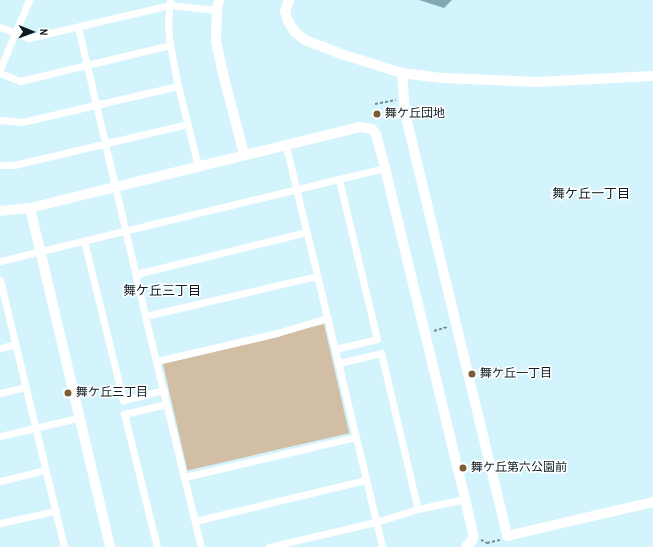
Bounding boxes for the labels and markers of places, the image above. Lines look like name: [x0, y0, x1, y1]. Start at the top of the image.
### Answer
place label: 舞ケ丘団地: [385, 107, 445, 121]
marker: 舞ケ丘団地: [372, 109, 382, 119]
place label: 舞ケ丘一丁目: [480, 367, 552, 381]
marker: 舞ケ丘一丁目: [467, 369, 477, 379]
place label: 舞ケ丘三丁目: [76, 386, 148, 400]
marker: 舞ケ丘三丁目: [63, 388, 73, 398]
place label: 舞ケ丘第六公園前: [471, 461, 567, 475]
marker: 舞ケ丘第六公園前: [458, 463, 468, 473]

